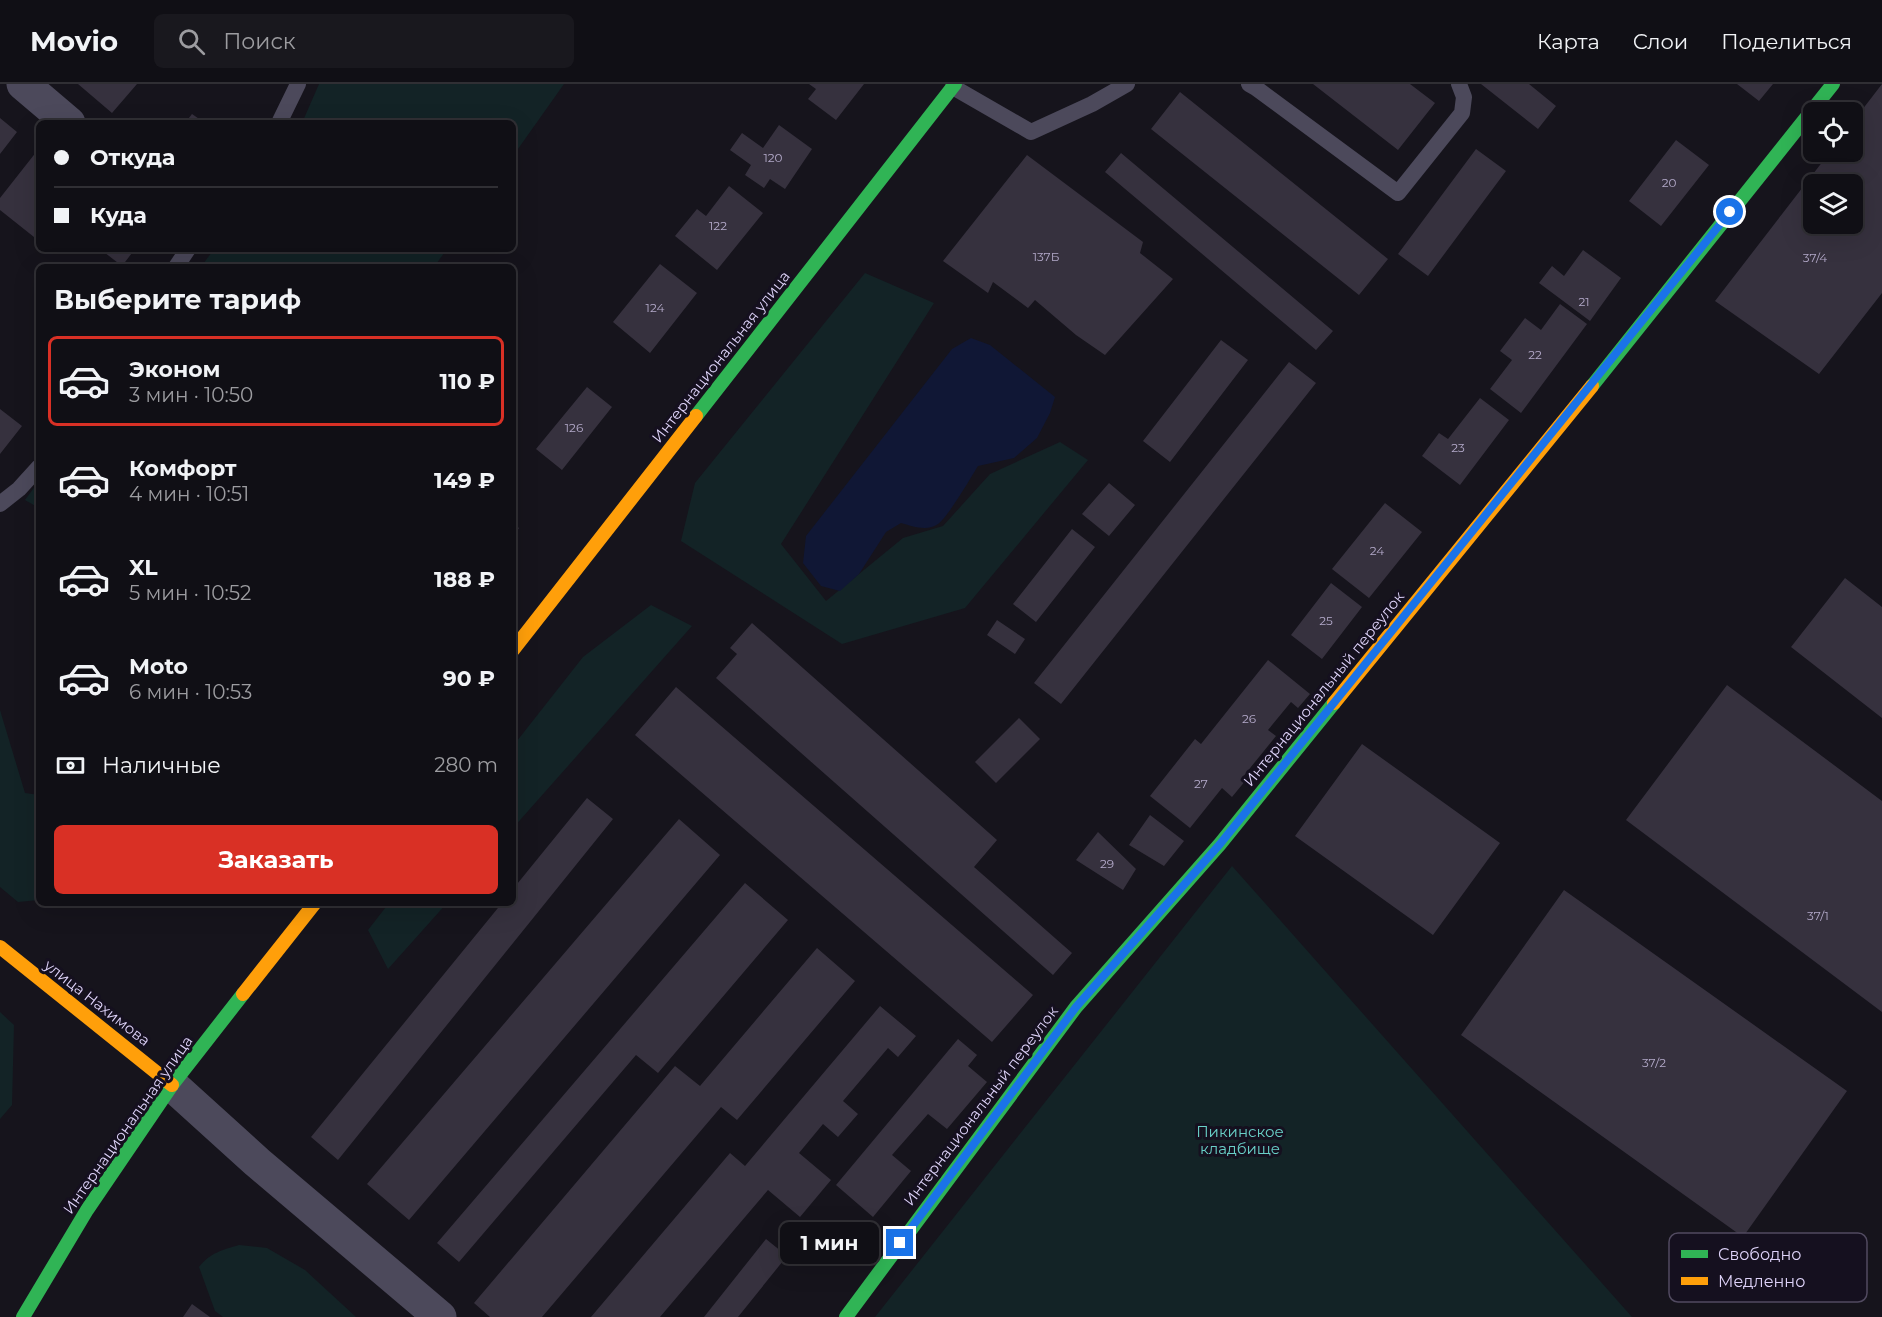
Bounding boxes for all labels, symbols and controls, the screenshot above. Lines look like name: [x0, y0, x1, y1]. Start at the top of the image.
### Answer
search box: [154, 14, 574, 68]
text: Movio: [30, 24, 118, 58]
icon: search: [175, 25, 208, 58]
text: Поиск: [223, 28, 296, 55]
text: Карта: [1537, 29, 1600, 54]
text: Слои: [1633, 29, 1688, 54]
text: Поделиться: [1721, 29, 1852, 54]
map controls: [1803, 102, 1863, 234]
button: locate: [1803, 102, 1863, 162]
text: Откуда: [90, 144, 175, 171]
house number: 120: [763, 150, 783, 165]
button: layers: [1803, 174, 1863, 234]
house number: 20: [1662, 175, 1676, 190]
route start: [1716, 198, 1743, 225]
text: Куда: [90, 202, 147, 229]
house number: 122: [709, 218, 727, 233]
house number: 137Б: [1033, 249, 1060, 264]
house number: 37/4: [1803, 250, 1827, 265]
street label: Интернациональная улица: [647, 267, 794, 447]
text: Выберите тариф: [54, 283, 301, 316]
house number: 21: [1578, 294, 1590, 309]
house number: 124: [646, 300, 664, 315]
house number: 22: [1528, 347, 1542, 362]
icon: car: [57, 354, 111, 408]
text: Эконом: [129, 356, 220, 383]
text: 110 ₽: [440, 368, 495, 395]
text: 3 мин · 10:50: [129, 383, 253, 407]
house number: 126: [565, 420, 583, 435]
house number: 23: [1451, 440, 1465, 455]
icon: car: [57, 453, 111, 507]
text: Комфорт: [129, 455, 237, 482]
text: 149 ₽: [434, 467, 495, 494]
text: 4 мин · 10:51: [129, 482, 249, 506]
house number: 24: [1370, 543, 1384, 558]
icon: car: [57, 552, 111, 606]
text: XL: [129, 554, 158, 581]
text: 188 ₽: [434, 566, 495, 593]
text: 5 мин · 10:52: [129, 581, 251, 605]
street label: Интернациональный переулок: [1239, 587, 1408, 790]
house number: 25: [1319, 613, 1333, 628]
icon: car: [57, 651, 111, 705]
text: Moto: [129, 653, 188, 680]
text: 90 ₽: [443, 665, 495, 692]
text: 6 мин · 10:53: [129, 680, 252, 704]
house number: 26: [1242, 711, 1256, 726]
icon: cash: [54, 749, 87, 782]
text: Наличные: [102, 752, 221, 779]
text: 280 m: [434, 753, 498, 777]
house number: 27: [1194, 776, 1208, 791]
button: Заказать: [54, 825, 498, 894]
house number: 29: [1100, 856, 1114, 871]
house number: 37/1: [1807, 908, 1829, 923]
street label: улица Нахимова: [40, 955, 154, 1050]
street label: Интернациональный переулок: [899, 1002, 1062, 1209]
street label: Интернациональная улица: [59, 1032, 197, 1218]
house number: 37/2: [1642, 1055, 1666, 1070]
park label: Пикинское кладбище: [1196, 1122, 1284, 1158]
callout: 1 мин: [780, 1222, 879, 1264]
route end: [886, 1229, 913, 1256]
text: 1 мин: [801, 1231, 858, 1255]
legend: [1669, 1233, 1867, 1302]
text: Свободно: [1718, 1245, 1801, 1264]
text: Медленно: [1718, 1272, 1805, 1291]

